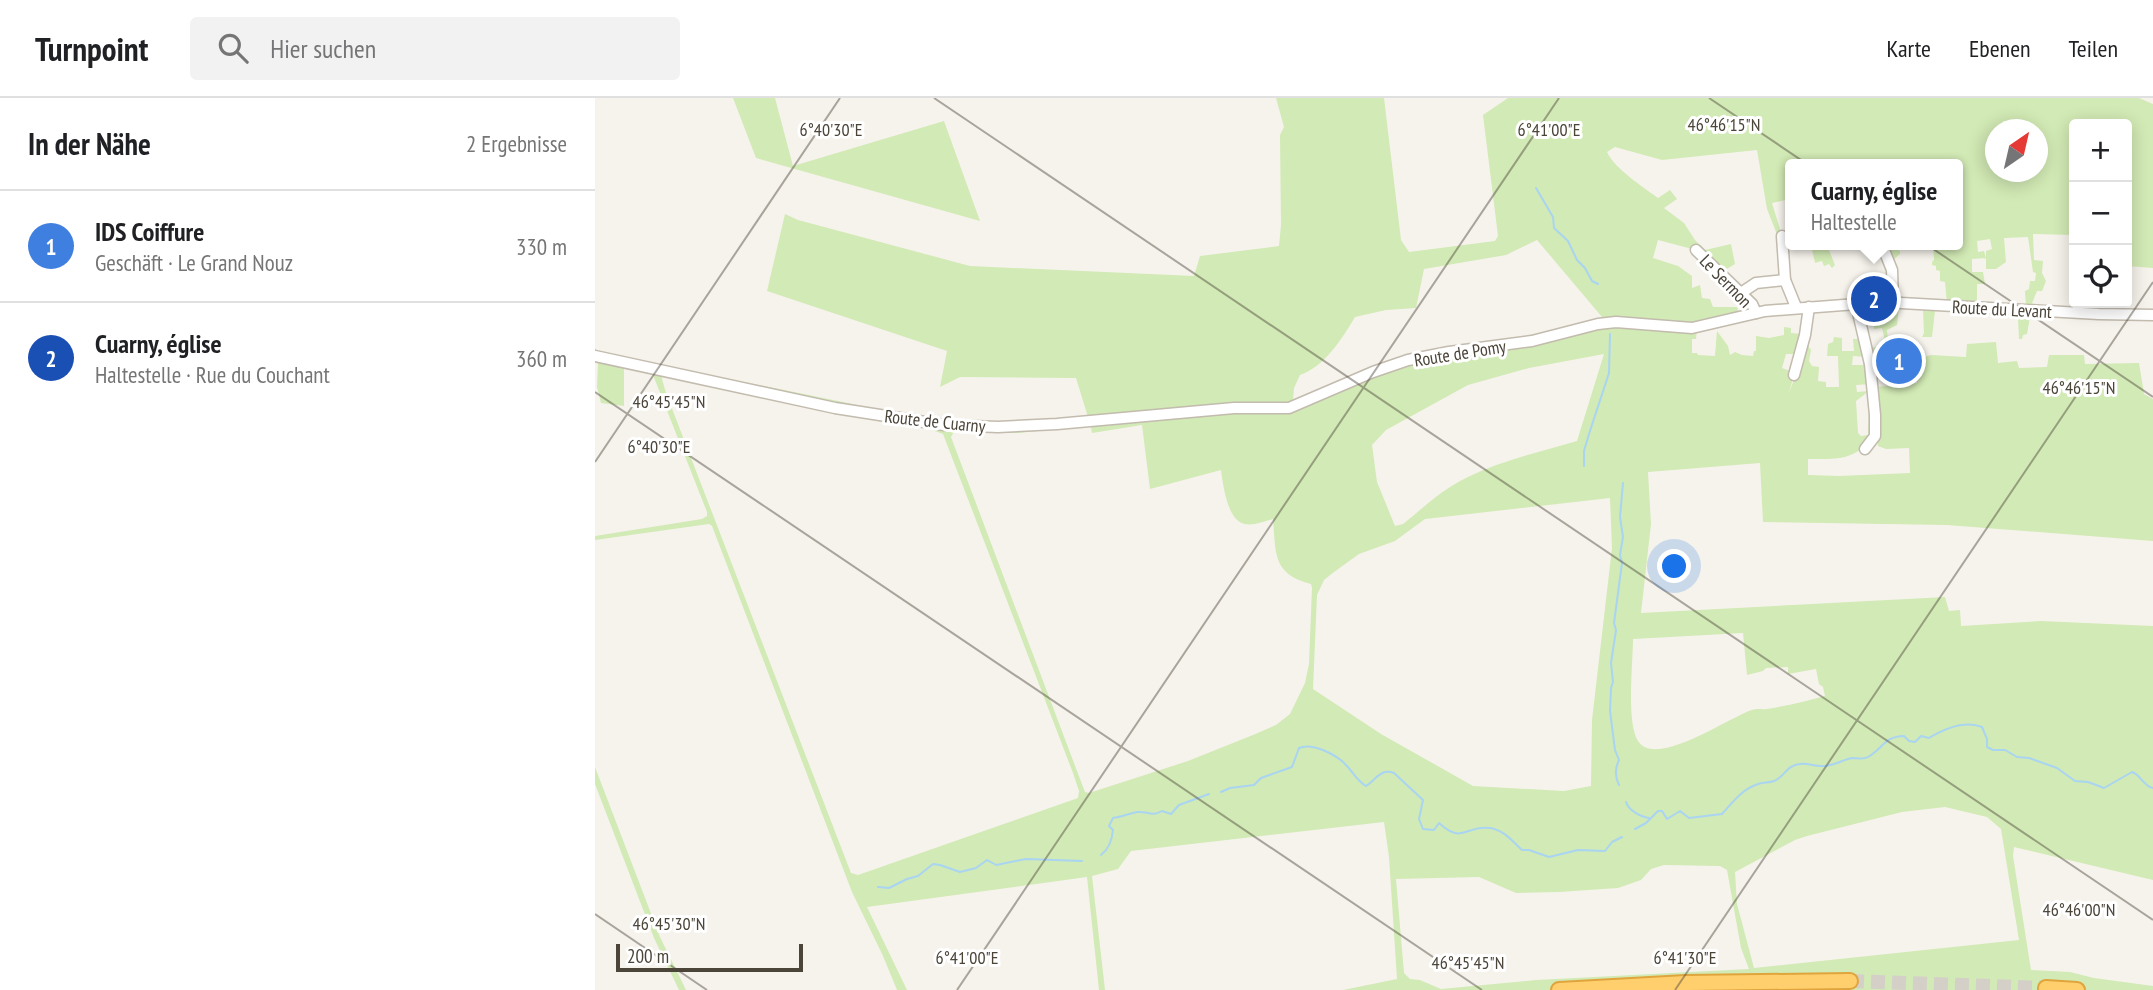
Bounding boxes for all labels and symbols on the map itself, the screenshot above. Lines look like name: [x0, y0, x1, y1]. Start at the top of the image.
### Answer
text: 46°46'15"N: [1688, 113, 1760, 136]
text: 6°40'30"E: [800, 118, 862, 141]
text: 6°41'00"E: [1518, 118, 1580, 141]
north arrow: [1985, 119, 2048, 182]
street label: Le Sermon: [1695, 249, 1757, 313]
pin: 2: [1851, 273, 1897, 325]
street label: Route du Levant: [1952, 295, 2052, 323]
street label: Route de Pomy: [1413, 334, 1508, 372]
pin: 1: [1876, 335, 1922, 387]
text: 46°46'15"N: [2043, 376, 2115, 399]
text: 46°45'45"N: [633, 390, 705, 413]
street label: Route de Cuarny: [883, 404, 987, 438]
text: 6°40'30"E: [628, 435, 690, 458]
your location: [1657, 549, 1691, 583]
text: 46°46'00"N: [2043, 898, 2115, 921]
text: 46°45'30"N: [633, 912, 705, 935]
scale bar: [616, 941, 803, 973]
text: 6°41'00"E: [936, 946, 998, 969]
text: 6°41'30"E: [1654, 946, 1716, 969]
text: 46°45'45"N: [1432, 951, 1504, 974]

